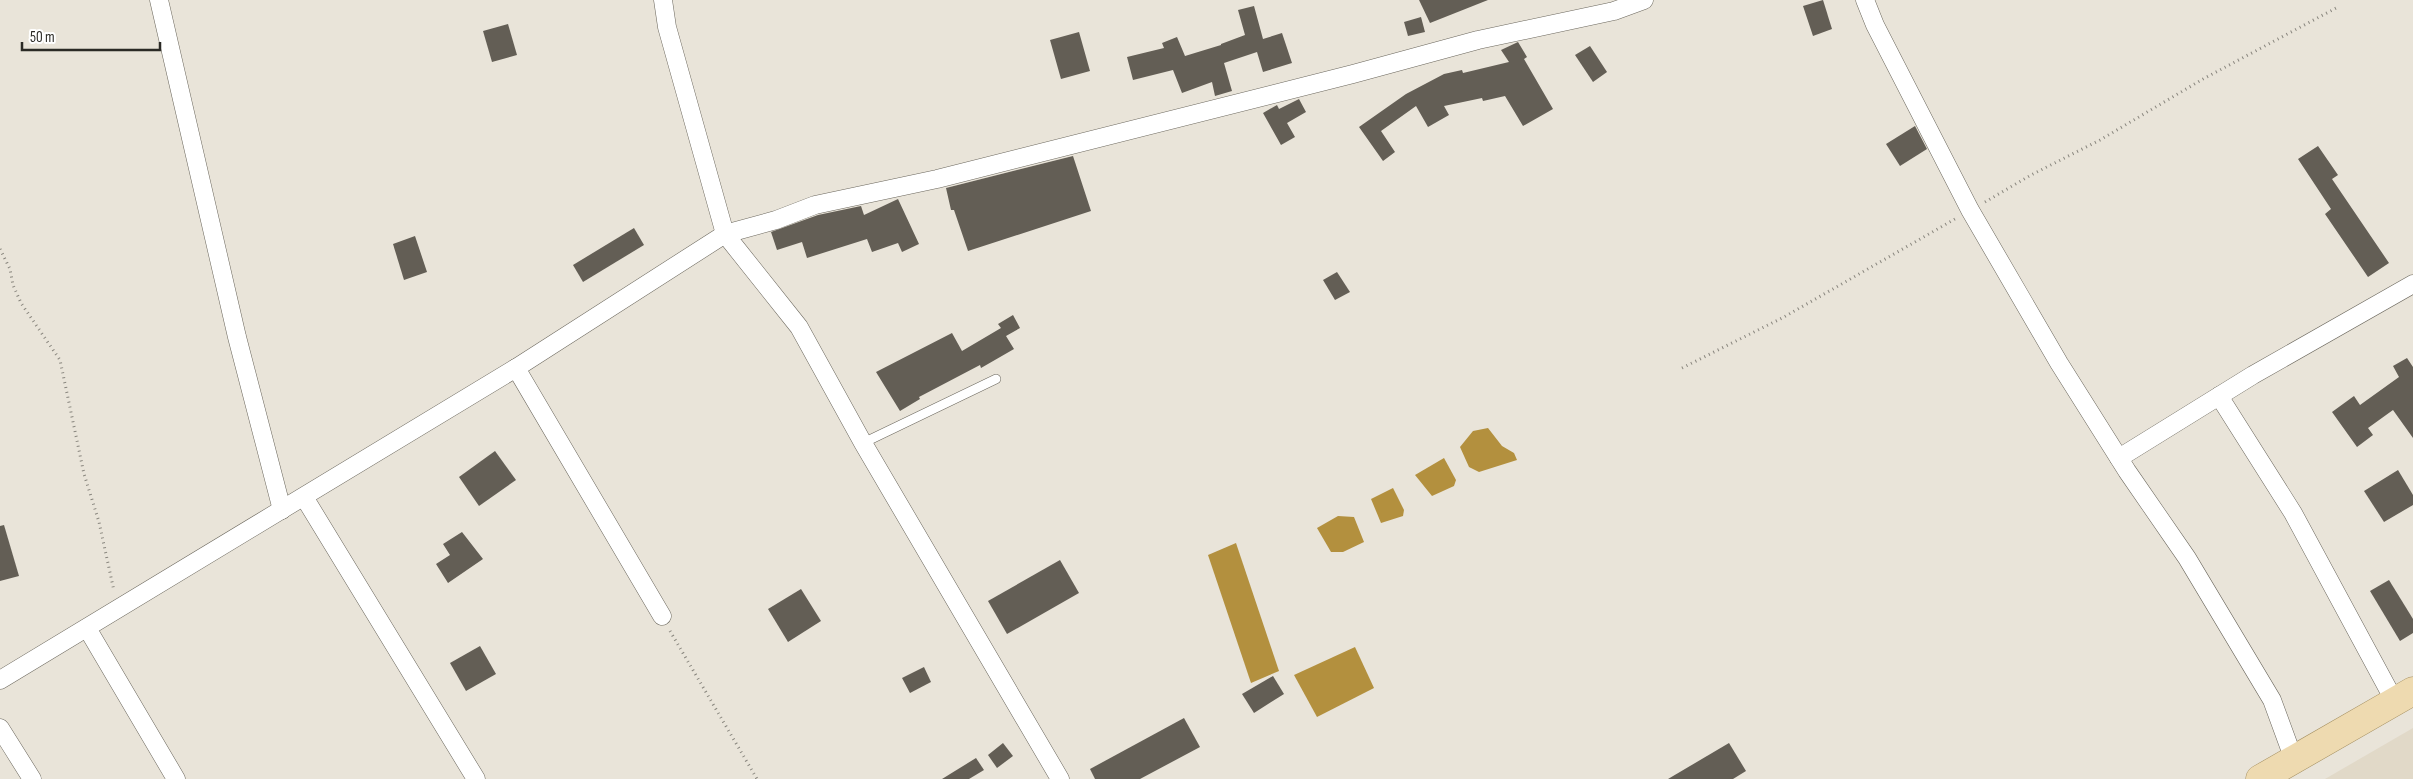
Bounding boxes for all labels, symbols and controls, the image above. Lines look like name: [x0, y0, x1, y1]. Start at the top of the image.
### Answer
scale bar: [22, 20, 160, 52]
text: 50 m: [30, 28, 55, 47]

